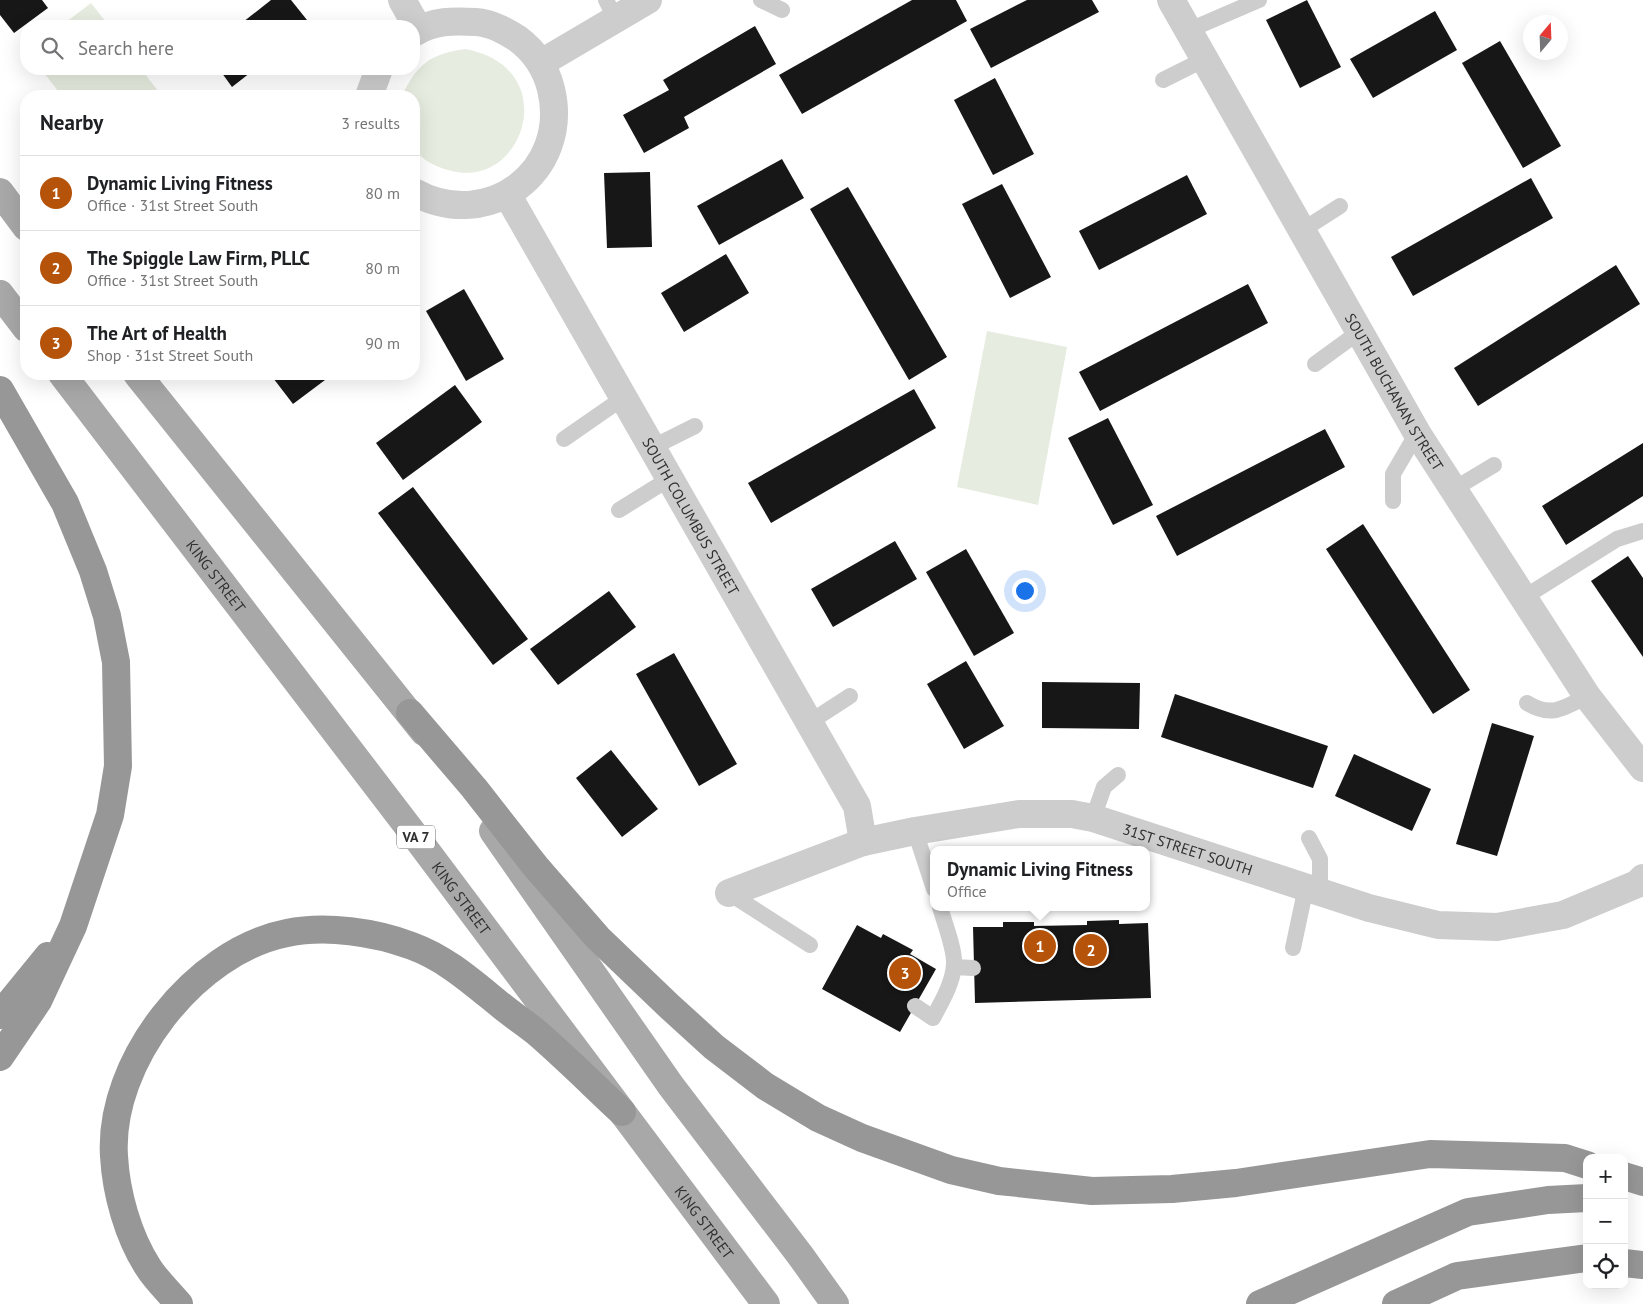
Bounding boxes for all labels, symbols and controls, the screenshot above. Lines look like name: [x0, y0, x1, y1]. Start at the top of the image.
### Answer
north arrow: [1523, 15, 1568, 60]
search box: [20, 20, 420, 75]
icon: search: [38, 34, 66, 62]
text: Search here: [78, 36, 174, 60]
text: Nearby: [40, 109, 103, 136]
text: 3 results: [341, 113, 400, 133]
text: Dynamic Living Fitness: [87, 171, 273, 195]
text: 1: [51, 183, 61, 203]
text: 80 m: [365, 183, 400, 203]
text: Office · 31st Street South: [87, 195, 258, 215]
text: The Spiggle Law Firm, PLLC: [87, 246, 310, 270]
text: 2: [51, 258, 61, 278]
text: 80 m: [365, 258, 400, 278]
text: Office · 31st Street South: [87, 270, 258, 290]
street label: SOUTH BUCHANAN STREET: [1341, 310, 1448, 474]
text: The Art of Health: [87, 321, 227, 345]
text: 3: [51, 333, 61, 353]
text: 90 m: [365, 333, 400, 353]
text: Shop · 31st Street South: [87, 345, 253, 365]
street label: SOUTH COLUMBUS STREET: [639, 434, 744, 599]
street label: KING STREET: [182, 536, 250, 616]
your location: [1012, 578, 1038, 604]
street label: 31ST STREET SOUTH: [1120, 819, 1255, 879]
road number: VA 7: [397, 826, 435, 849]
popup: [930, 846, 1150, 911]
text: Dynamic Living Fitness: [947, 857, 1133, 881]
street label: KING STREET: [428, 858, 496, 939]
text: Office: [947, 881, 987, 901]
pin: 1: [1024, 927, 1056, 965]
pin: 2: [1075, 931, 1107, 969]
pin: 3: [889, 954, 921, 992]
map controls: [1583, 1154, 1628, 1289]
button: +: [1583, 1154, 1628, 1199]
street label: KING STREET: [671, 1182, 739, 1263]
button: −: [1583, 1199, 1628, 1244]
button: locate: [1583, 1244, 1628, 1289]

